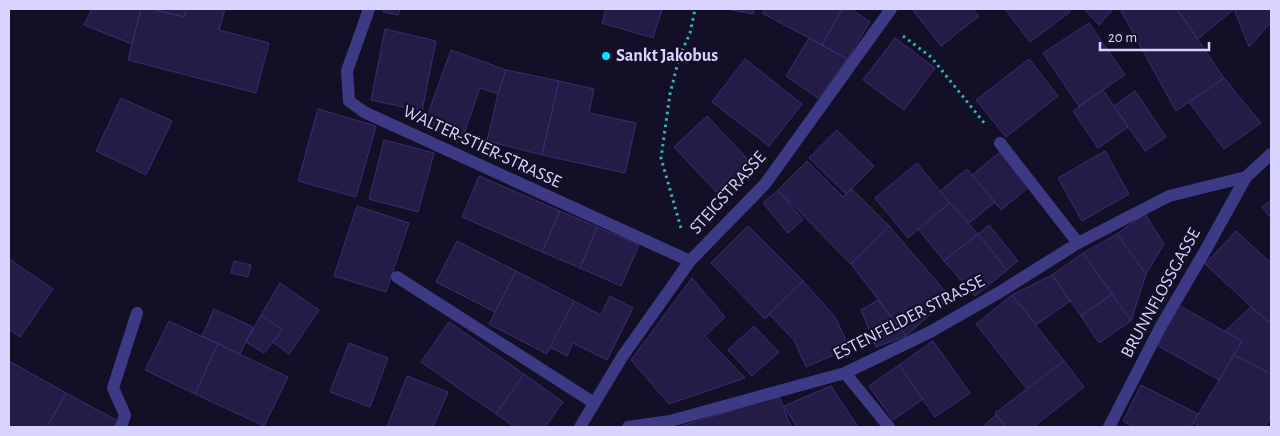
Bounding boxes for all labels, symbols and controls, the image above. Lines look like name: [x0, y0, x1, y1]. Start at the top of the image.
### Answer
scale bar: [1100, 20, 1209, 52]
text: 20 m: [1108, 30, 1137, 45]
place label: Sankt Jakobus: [616, 47, 718, 65]
marker: Sankt Jakobus: [600, 50, 612, 62]
street label: WALTER-STIER-STRASSE: [400, 102, 564, 192]
street label: STEIGSTRASSE: [686, 148, 770, 238]
street label: BRUNNFLOSSGASSE: [1118, 225, 1204, 361]
street label: ESTENFELDER STRASSE: [831, 272, 988, 364]

